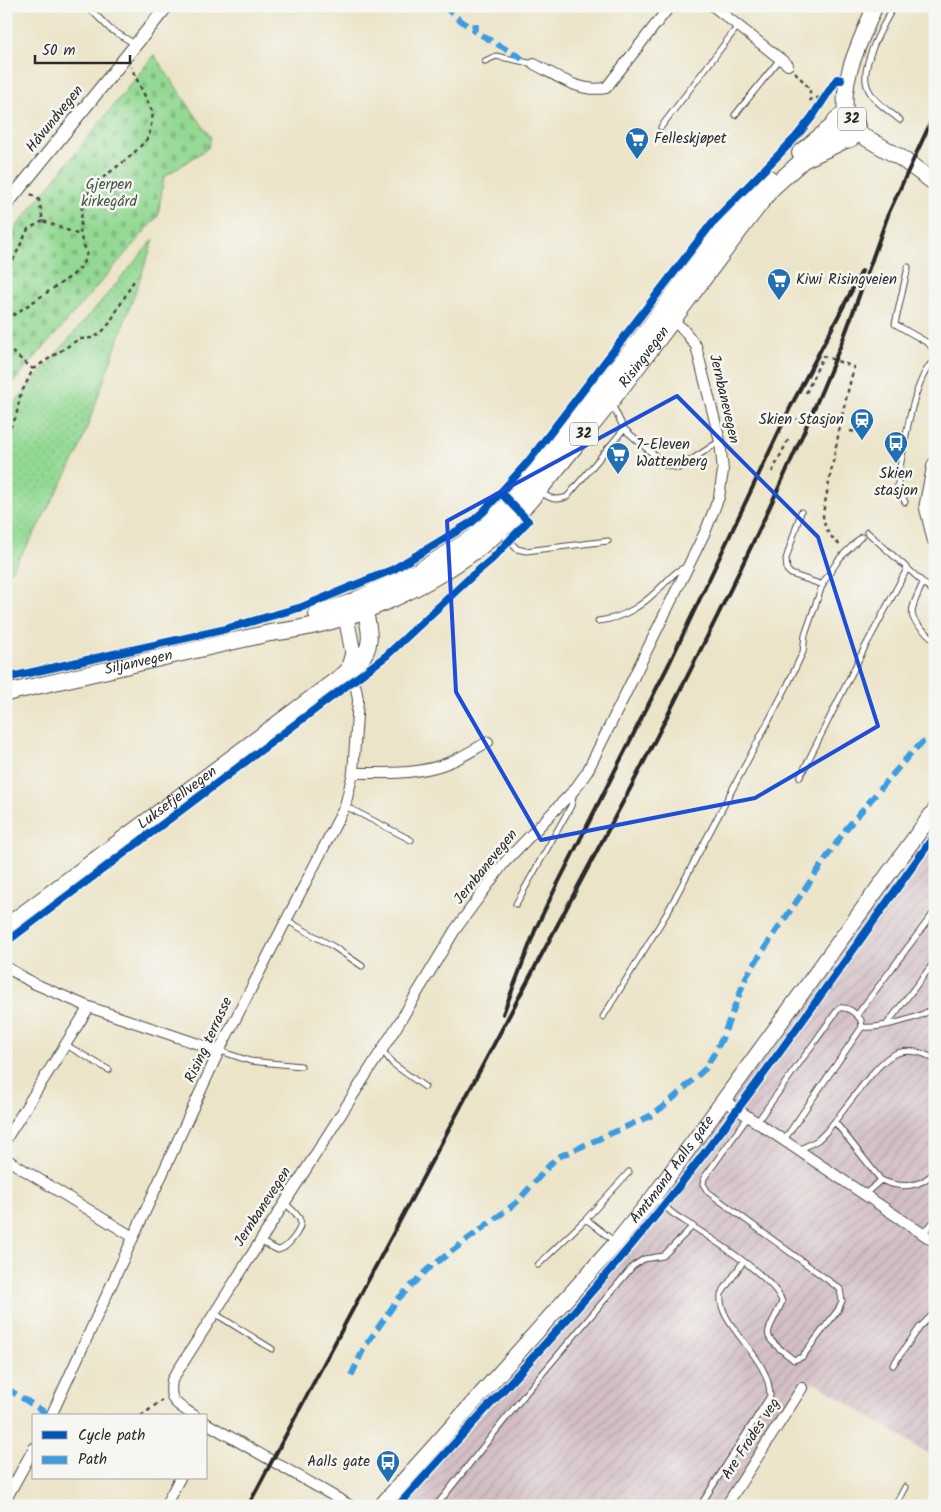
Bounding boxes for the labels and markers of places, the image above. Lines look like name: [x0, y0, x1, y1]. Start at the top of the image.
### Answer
supermarket icon: Felleskjøpet: [624, 126, 650, 160]
place label: Felleskjøpet: [654, 127, 727, 151]
supermarket icon: Kiwi Risingveien: [766, 267, 792, 301]
place label: Kiwi Risingveien: [796, 268, 897, 292]
station icon: Skien Stasjon: [849, 407, 875, 441]
place label: Skien Stasjon: [759, 408, 844, 432]
bus stop icon: Skien stasjon: [883, 430, 909, 464]
place label: 7-Eleven Wattenberg: [636, 433, 708, 474]
supermarket icon: 7-Eleven Wattenberg: [605, 441, 631, 475]
place label: Skien stasjon: [874, 462, 918, 503]
bus stop icon: Aalls gate: [375, 1449, 401, 1483]
place label: Aalls gate: [307, 1450, 370, 1474]

